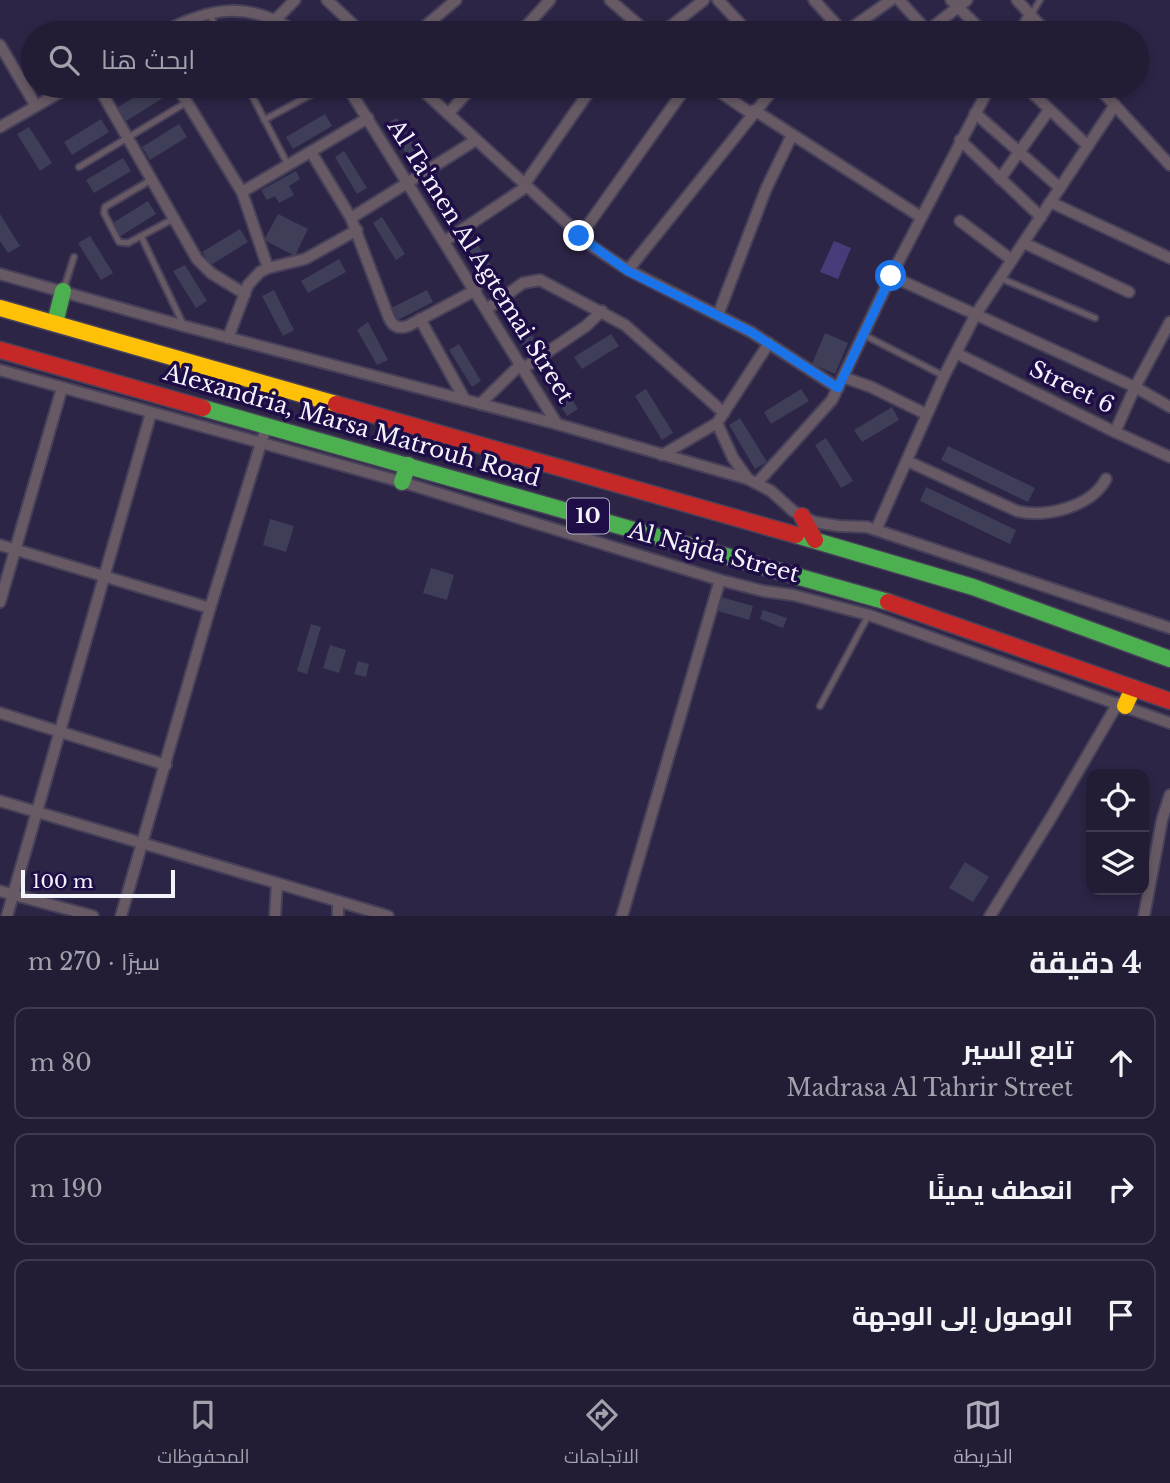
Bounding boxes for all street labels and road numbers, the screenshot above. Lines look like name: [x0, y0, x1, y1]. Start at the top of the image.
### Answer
street label: Al Ta'men Al Agtemai Street: [381, 113, 580, 408]
street label: Street 6: [1025, 355, 1119, 419]
street label: Alexandria, Marsa Matrouh Road: [160, 357, 544, 492]
road number: 10: [567, 498, 609, 534]
street label: Al Najda Street: [625, 516, 803, 588]

